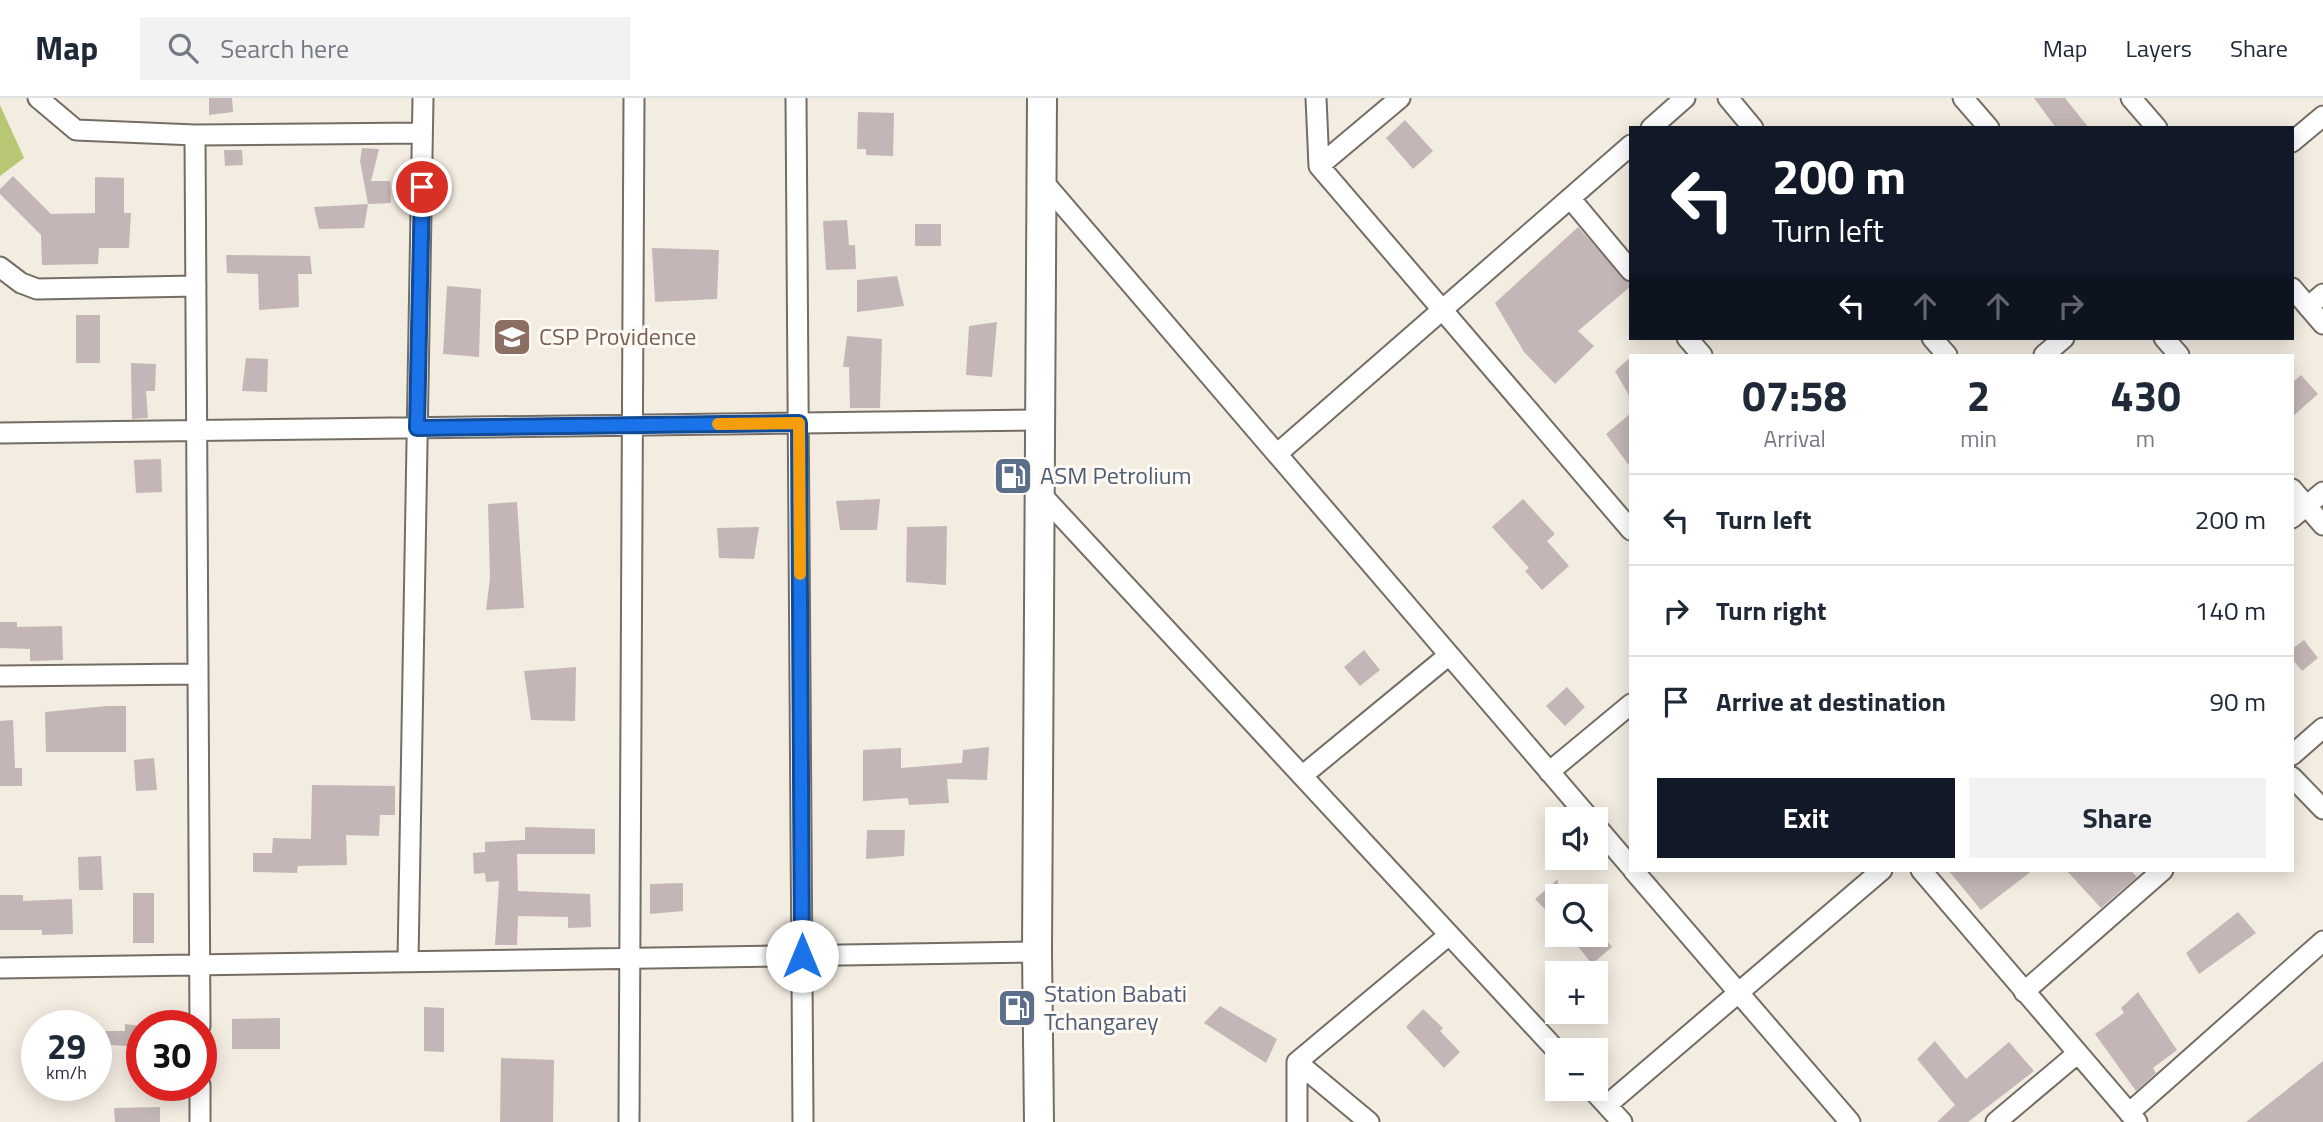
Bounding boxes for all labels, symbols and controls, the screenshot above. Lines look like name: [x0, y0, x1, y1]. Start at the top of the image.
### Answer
search box: [140, 17, 630, 80]
text: Map: [35, 23, 98, 73]
icon: search: [164, 29, 202, 67]
text: Search here: [220, 29, 349, 68]
text: Map: [2043, 30, 2088, 66]
text: Layers: [2126, 30, 2192, 66]
text: Share: [2230, 30, 2288, 66]
text: 200 m: [1772, 138, 1906, 213]
icon: left: [1657, 154, 1748, 245]
pin: [392, 157, 452, 217]
icon: arrive: [403, 168, 441, 206]
text: Turn left: [1772, 206, 1884, 254]
icon: left: [1833, 287, 1871, 325]
icon: ahead: [1906, 287, 1944, 325]
icon: ahead: [1979, 287, 2017, 325]
icon: right: [2052, 287, 2090, 325]
school or university icon: CSP Providence: [491, 316, 533, 358]
place label: CSP Providence: [539, 318, 696, 354]
text: 07:58: [1742, 363, 1847, 427]
text: 2: [1967, 363, 1990, 427]
text: 430: [2110, 363, 2181, 427]
text: Arrival: [1763, 421, 1826, 456]
text: min: [1960, 421, 1997, 456]
text: m: [2136, 421, 2155, 456]
fuel station icon: ASM Petrolium: [992, 455, 1034, 497]
place label: ASM Petrolium: [1040, 457, 1192, 493]
text: Turn left: [1716, 500, 1811, 539]
text: 200 m: [2195, 500, 2266, 539]
icon: left: [1657, 501, 1695, 539]
text: Turn right: [1716, 591, 1827, 630]
text: 140 m: [2195, 591, 2266, 630]
icon: right: [1657, 592, 1695, 630]
text: Arrive at destination: [1716, 682, 1946, 721]
text: 90 m: [2209, 682, 2266, 721]
icon: arrive: [1657, 683, 1695, 721]
button: Exit: [1657, 778, 1955, 858]
button: Share: [1969, 778, 2266, 858]
map controls: [1545, 807, 1608, 1101]
button: sound: [1545, 807, 1608, 870]
button: search: [1545, 884, 1608, 947]
position arrow: [765, 919, 839, 993]
button: +: [1545, 961, 1608, 1024]
place label: Station Babati Tchangarey: [1044, 975, 1187, 1039]
fuel station icon: Station Babati Tchangarey: [996, 987, 1038, 1029]
speed limit sign: 30: [126, 1010, 217, 1101]
text: 29: [47, 1019, 86, 1073]
button: −: [1545, 1038, 1608, 1101]
text: km/h: [46, 1059, 87, 1086]

